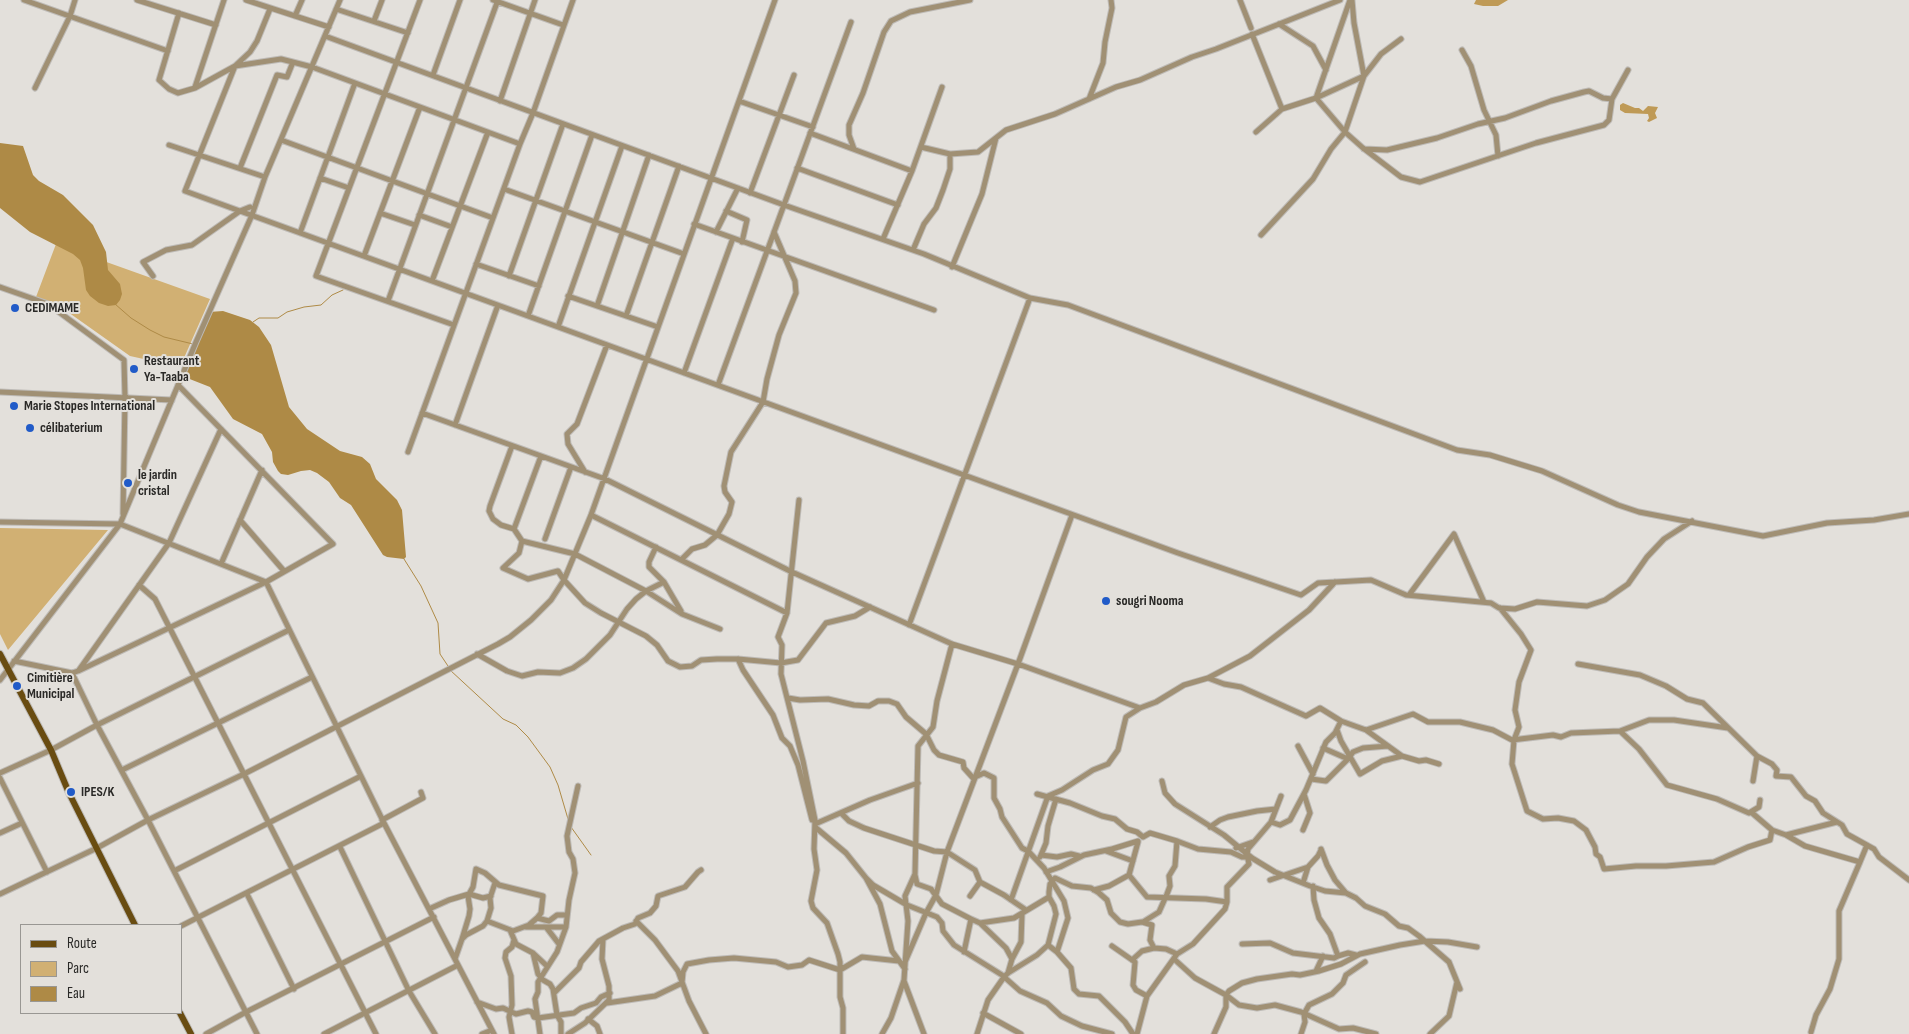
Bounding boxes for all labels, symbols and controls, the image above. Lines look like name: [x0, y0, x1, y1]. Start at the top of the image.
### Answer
place label: CEDIMAME: [25, 300, 79, 316]
marker: CEDIMAME: [9, 302, 21, 314]
place label: Restaurant Ya-Taaba: [144, 353, 199, 386]
marker: Restaurant Ya-Taaba: [128, 363, 140, 375]
place label: Marie Stopes International: [24, 398, 155, 414]
marker: Marie Stopes International: [8, 400, 20, 412]
place label: célibaterium: [40, 420, 103, 436]
marker: célibaterium: [24, 422, 36, 434]
place label: le jardin cristal: [138, 467, 177, 500]
marker: le jardin cristal: [122, 477, 134, 489]
place label: sougri Nooma: [1116, 593, 1184, 609]
marker: sougri Nooma: [1100, 595, 1112, 607]
place label: Cimitière Municipal: [27, 670, 74, 702]
marker: Cimitière Municipal: [11, 680, 23, 692]
place label: IPES/K: [81, 784, 114, 800]
marker: IPES/K: [65, 786, 77, 798]
legend: [20, 924, 182, 1014]
text: Route: [67, 934, 97, 953]
text: Parc: [67, 959, 89, 978]
text: Eau: [67, 984, 85, 1003]

